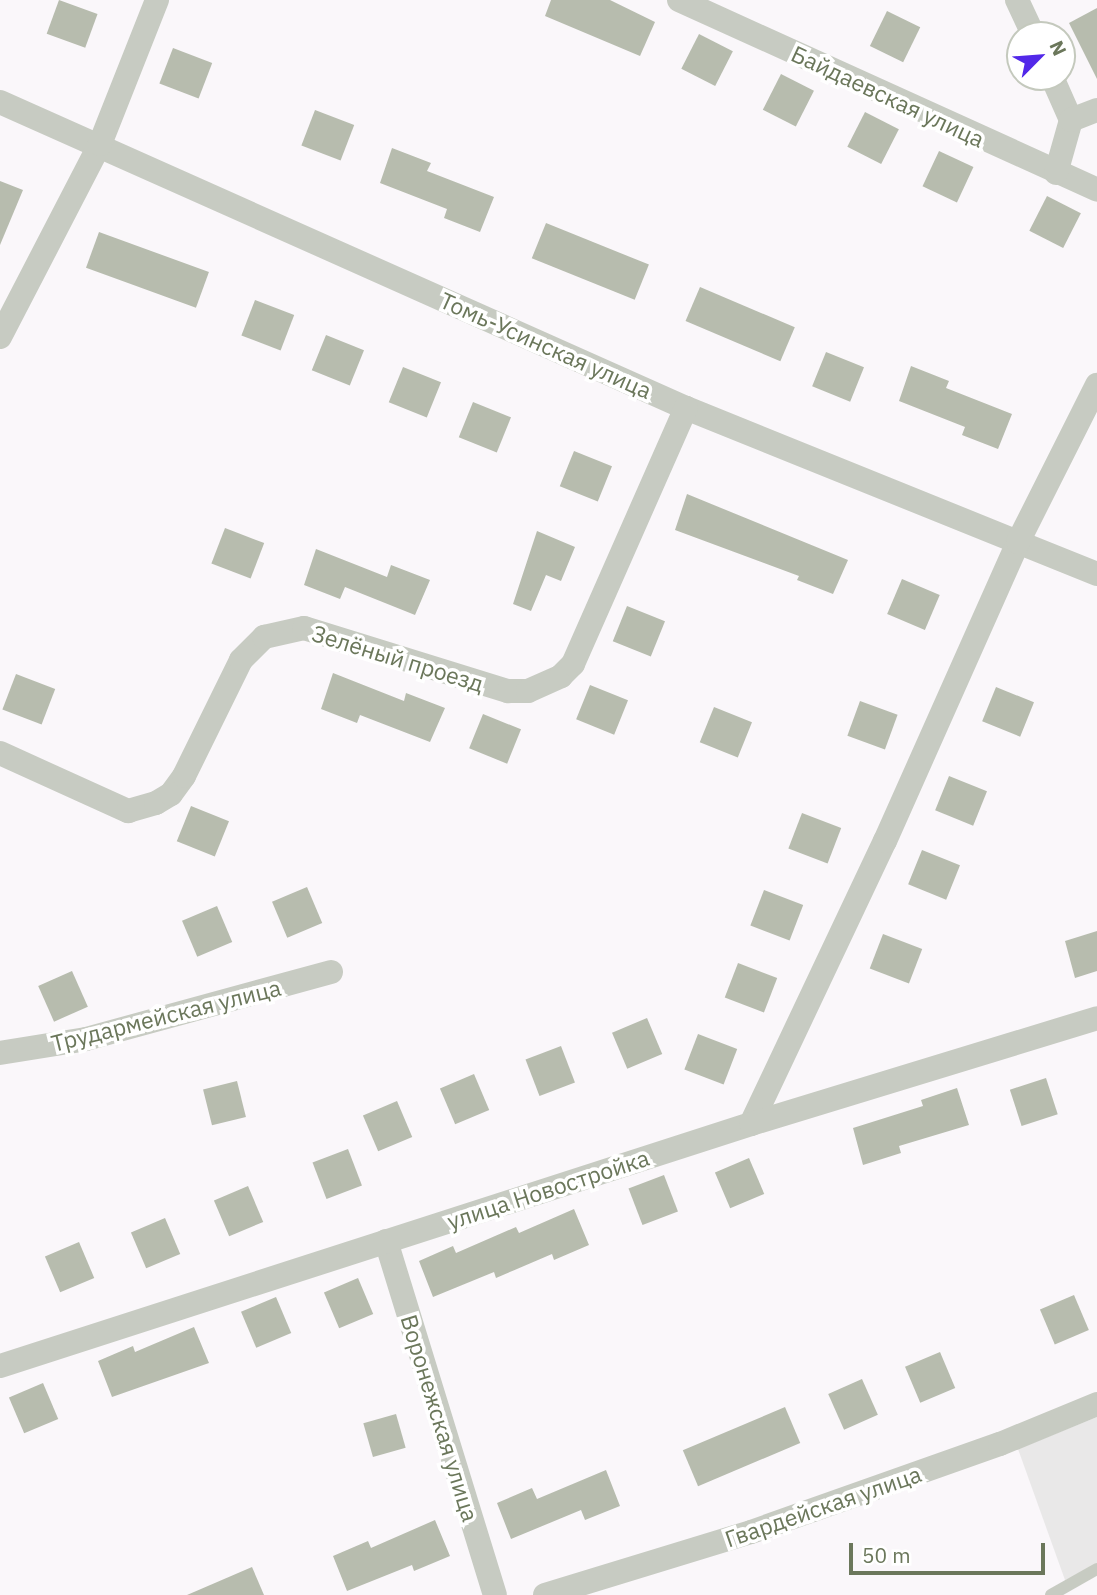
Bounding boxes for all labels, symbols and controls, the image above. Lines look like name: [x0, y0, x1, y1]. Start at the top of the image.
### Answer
north arrow: [1006, 21, 1076, 91]
text: N: [1044, 37, 1072, 59]
street label: Байдаевская улица: [787, 39, 989, 153]
street label: Томь-Усинская улица: [436, 286, 656, 404]
street label: Зелёный проезд: [309, 619, 487, 697]
street label: Трудармейская улица: [48, 973, 284, 1057]
street label: улица Новостройка: [443, 1143, 653, 1235]
street label: Воронежская улица: [395, 1311, 485, 1525]
street label: Гвардейская улица: [721, 1459, 925, 1553]
scale bar: [852, 1528, 1048, 1572]
text: 50 m: [862, 1541, 911, 1569]

